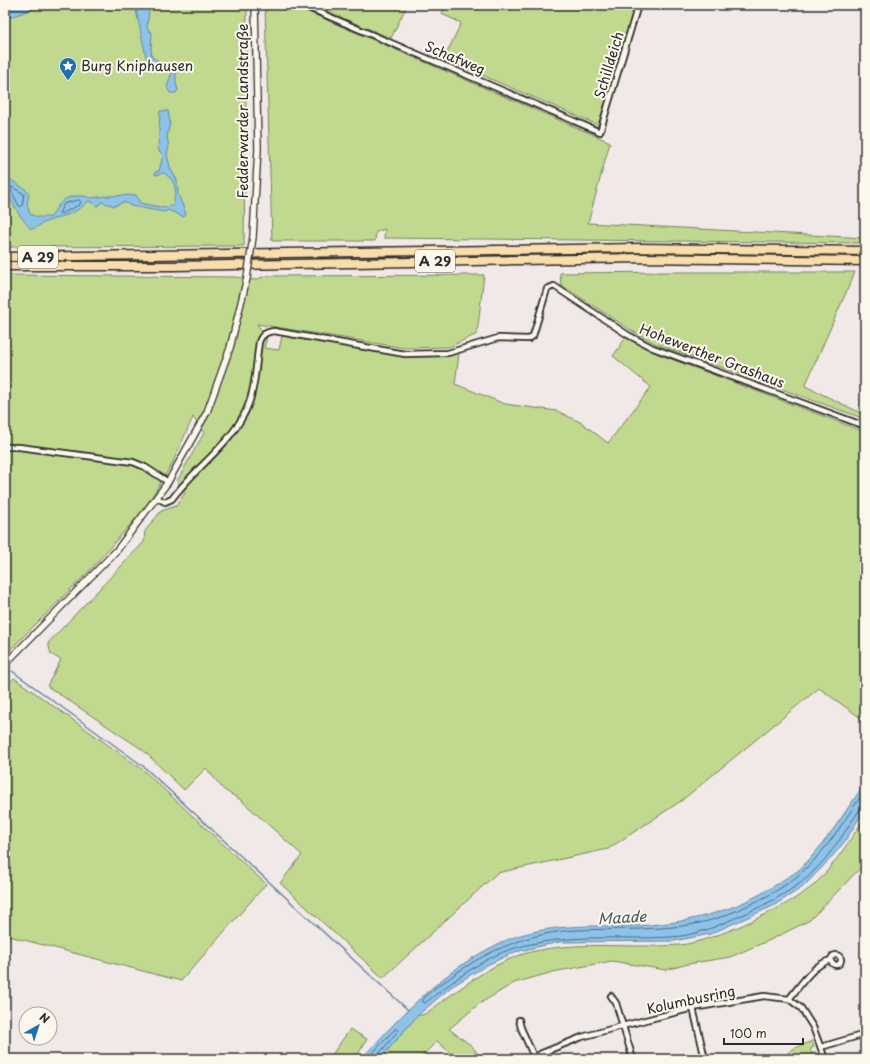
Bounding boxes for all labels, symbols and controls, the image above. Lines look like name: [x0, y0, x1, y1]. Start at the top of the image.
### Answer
street label: Fedderwarder Landstraße: [232, 23, 253, 199]
street label: Schilldeich: [588, 29, 629, 101]
street label: Schafweg: [422, 35, 489, 80]
place label: Burg Kniphausen: [81, 55, 193, 76]
place icon: Burg Kniphausen: [58, 56, 78, 81]
road number: A 29: [18, 246, 58, 268]
road number: A 29: [415, 250, 455, 272]
street label: Hohewerther Grashaus: [637, 318, 788, 393]
water label: Maade: [597, 904, 648, 929]
street label: Kolumbusring: [645, 980, 737, 1019]
north arrow: [18, 1006, 58, 1046]
text: N: [36, 1008, 54, 1027]
scale bar: [724, 1020, 803, 1046]
text: 100 m: [730, 1024, 767, 1042]

